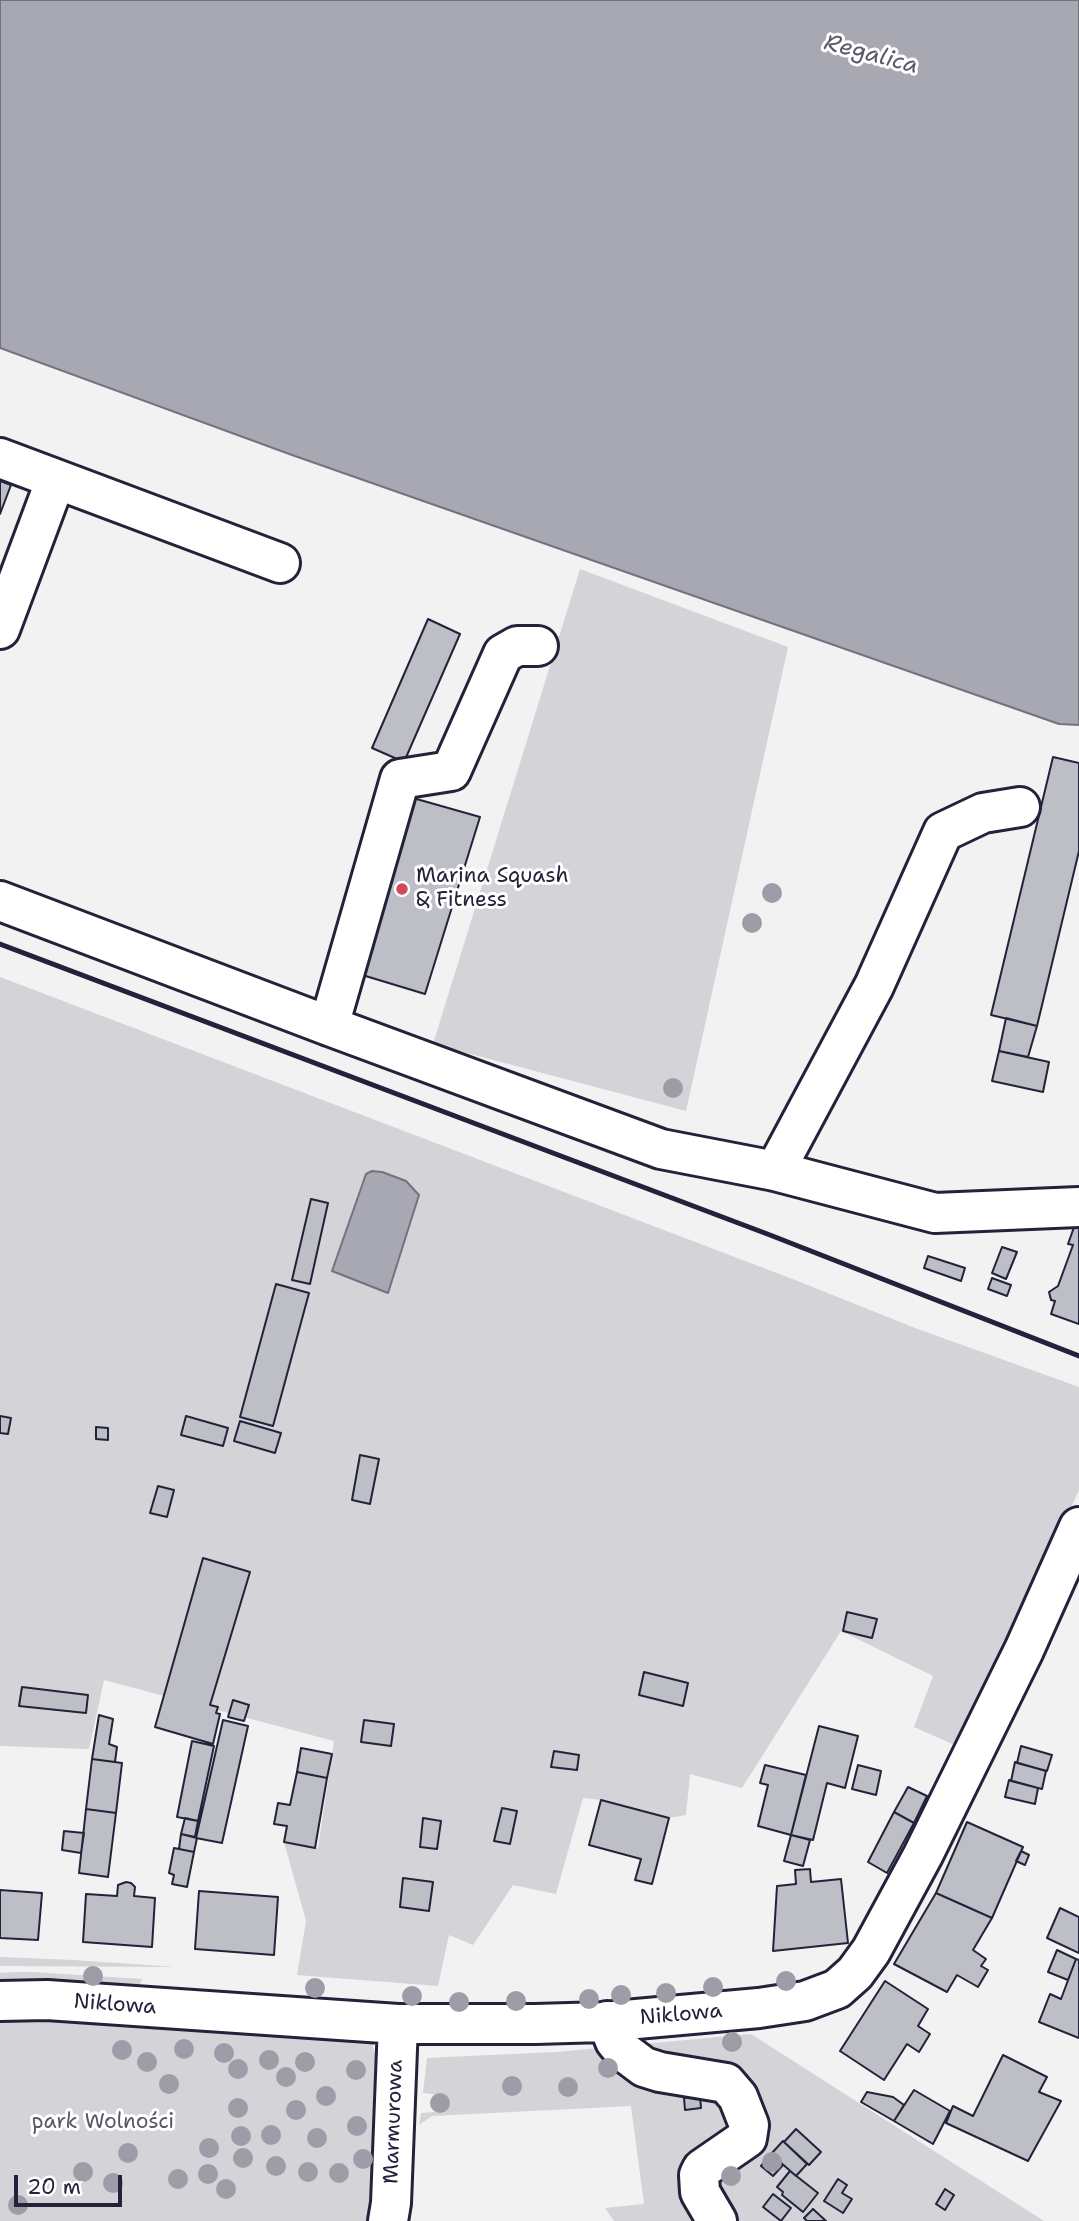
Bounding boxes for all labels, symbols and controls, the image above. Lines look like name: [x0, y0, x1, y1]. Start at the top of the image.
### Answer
water label: Regalica: [821, 29, 921, 81]
place label: Marina Squash & Fitness: [416, 864, 569, 914]
marker: Marina Squash & Fitness: [394, 881, 410, 897]
street label: Niklowa: [73, 1990, 157, 2020]
street label: Niklowa: [639, 1999, 723, 2031]
street label: Marmurowa: [379, 2059, 409, 2185]
park label: park Wolności: [32, 2110, 174, 2136]
scale bar: [18, 2162, 126, 2206]
text: 20 m: [27, 2173, 81, 2201]

